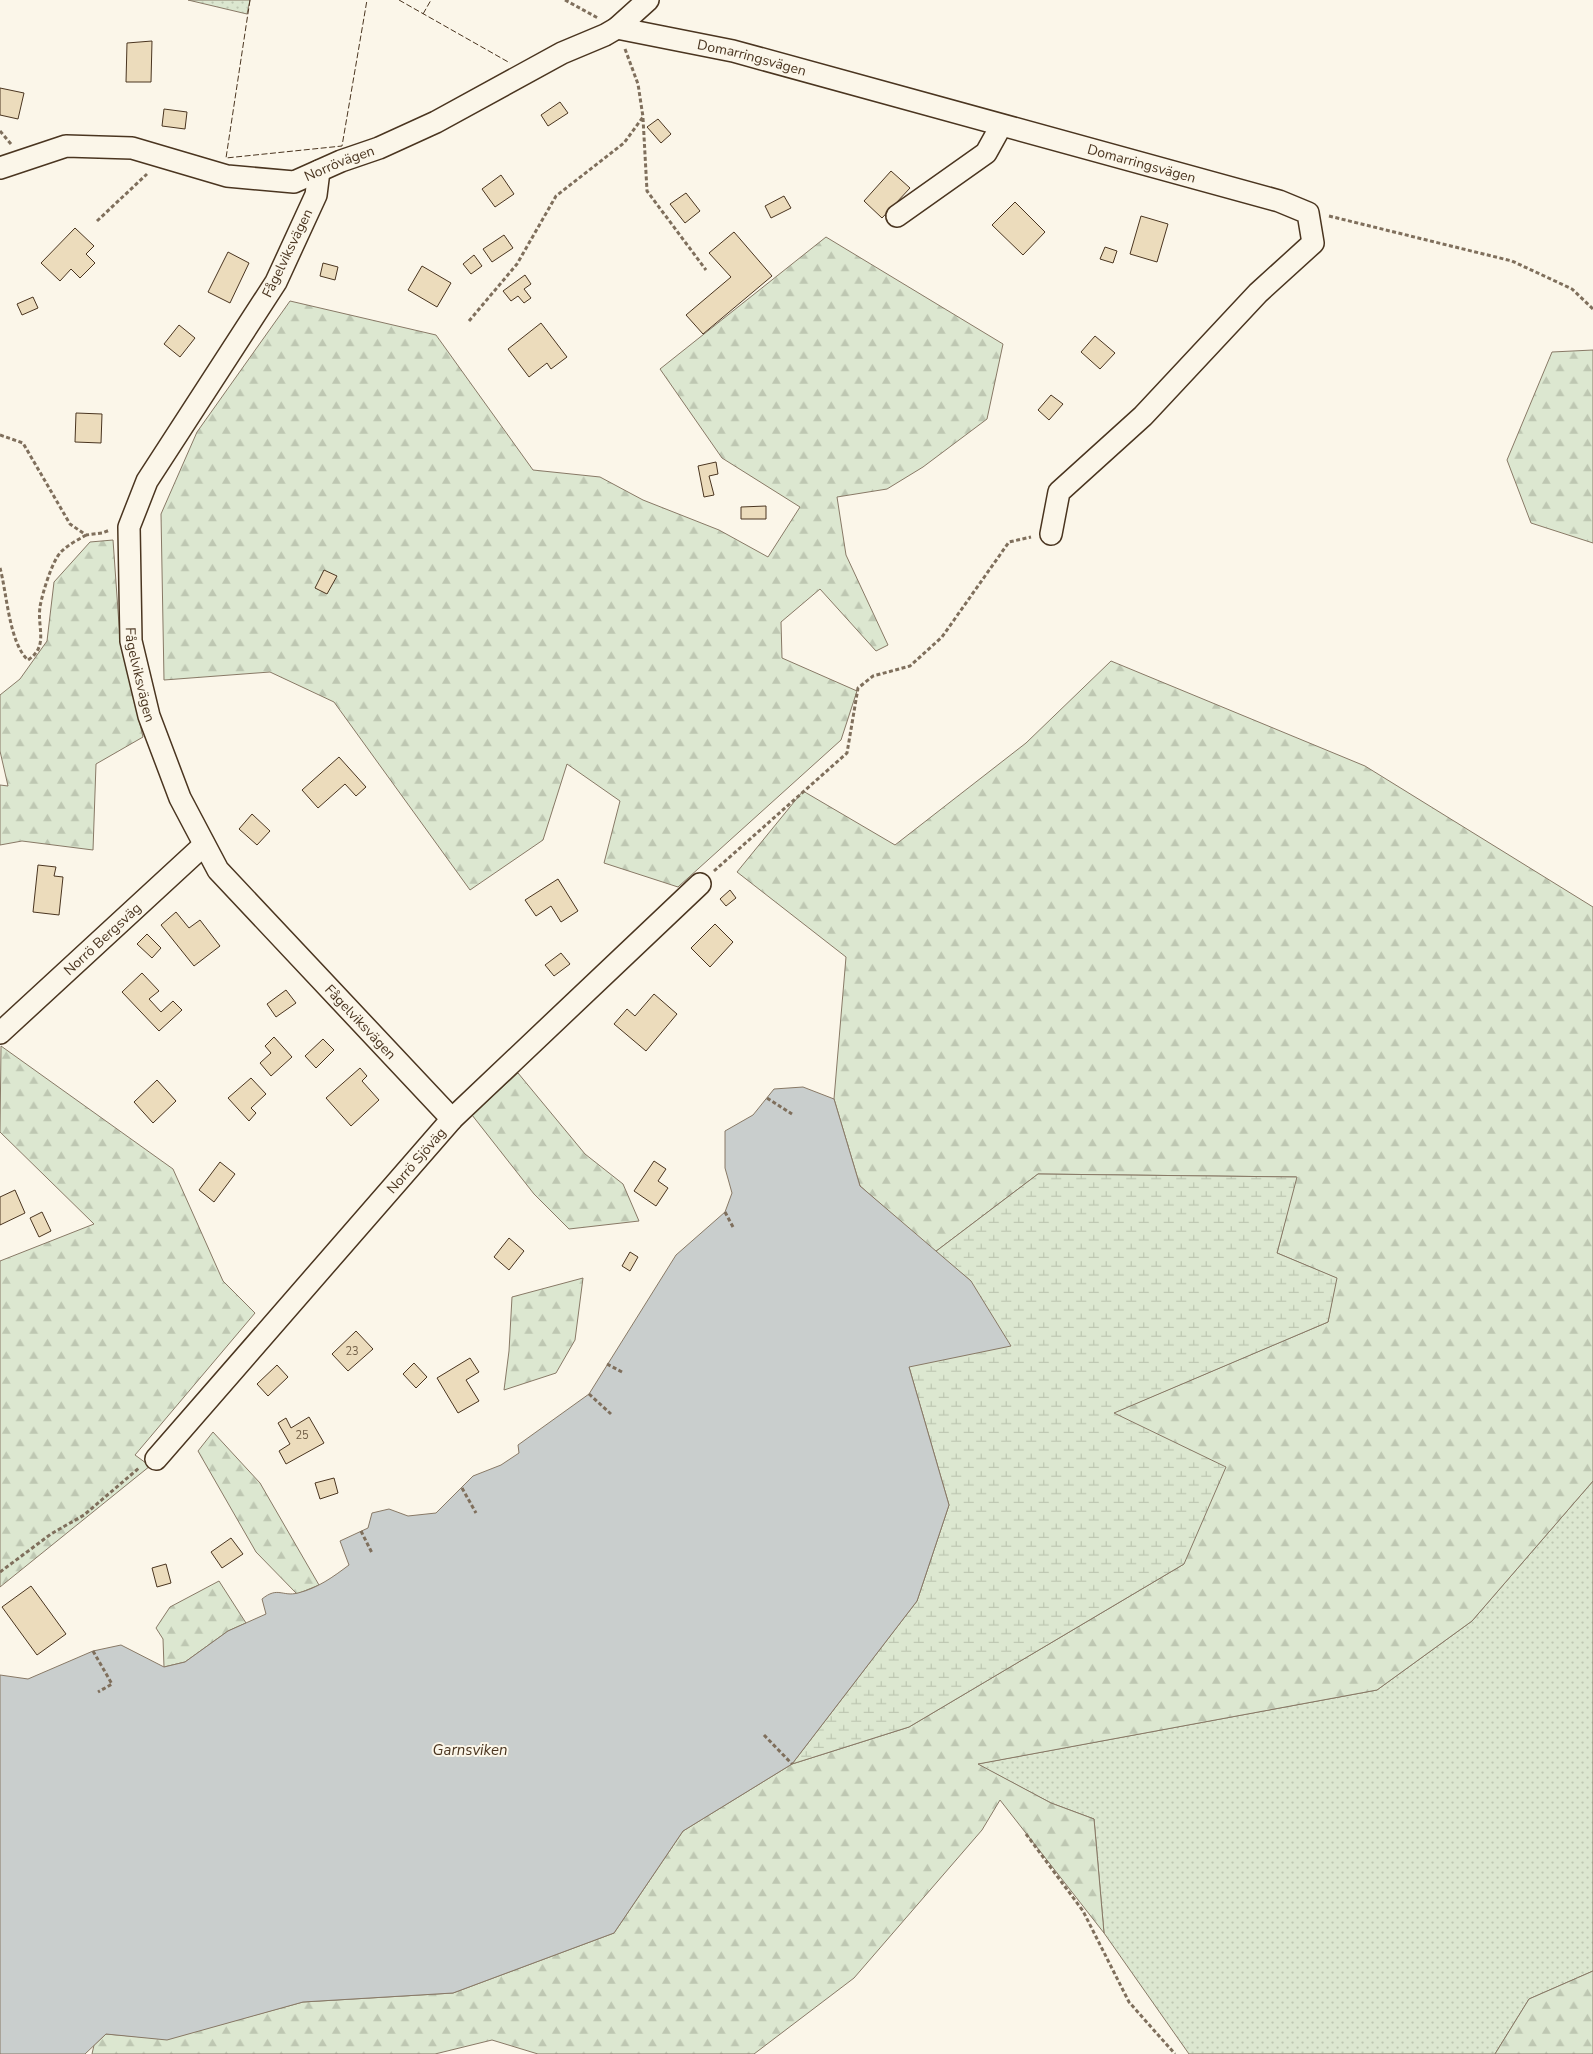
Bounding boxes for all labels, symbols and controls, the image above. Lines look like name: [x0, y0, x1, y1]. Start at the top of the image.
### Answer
street label: Domarringsvägen: [696, 35, 808, 81]
street label: Domarringsvägen: [1085, 140, 1198, 188]
street label: Norrövägen: [301, 141, 377, 186]
street label: Fågelviksvägen: [258, 206, 317, 301]
street label: Fågelviksvägen: [121, 627, 159, 725]
street label: Norrö Bergsväg: [60, 899, 145, 980]
street label: Fågelviksvägen: [320, 980, 400, 1064]
street label: Norrö Sjöväg: [382, 1124, 450, 1198]
house number: 23: [345, 1344, 359, 1359]
house number: 25: [295, 1428, 309, 1443]
water label: Garnsviken: [433, 1740, 507, 1760]

